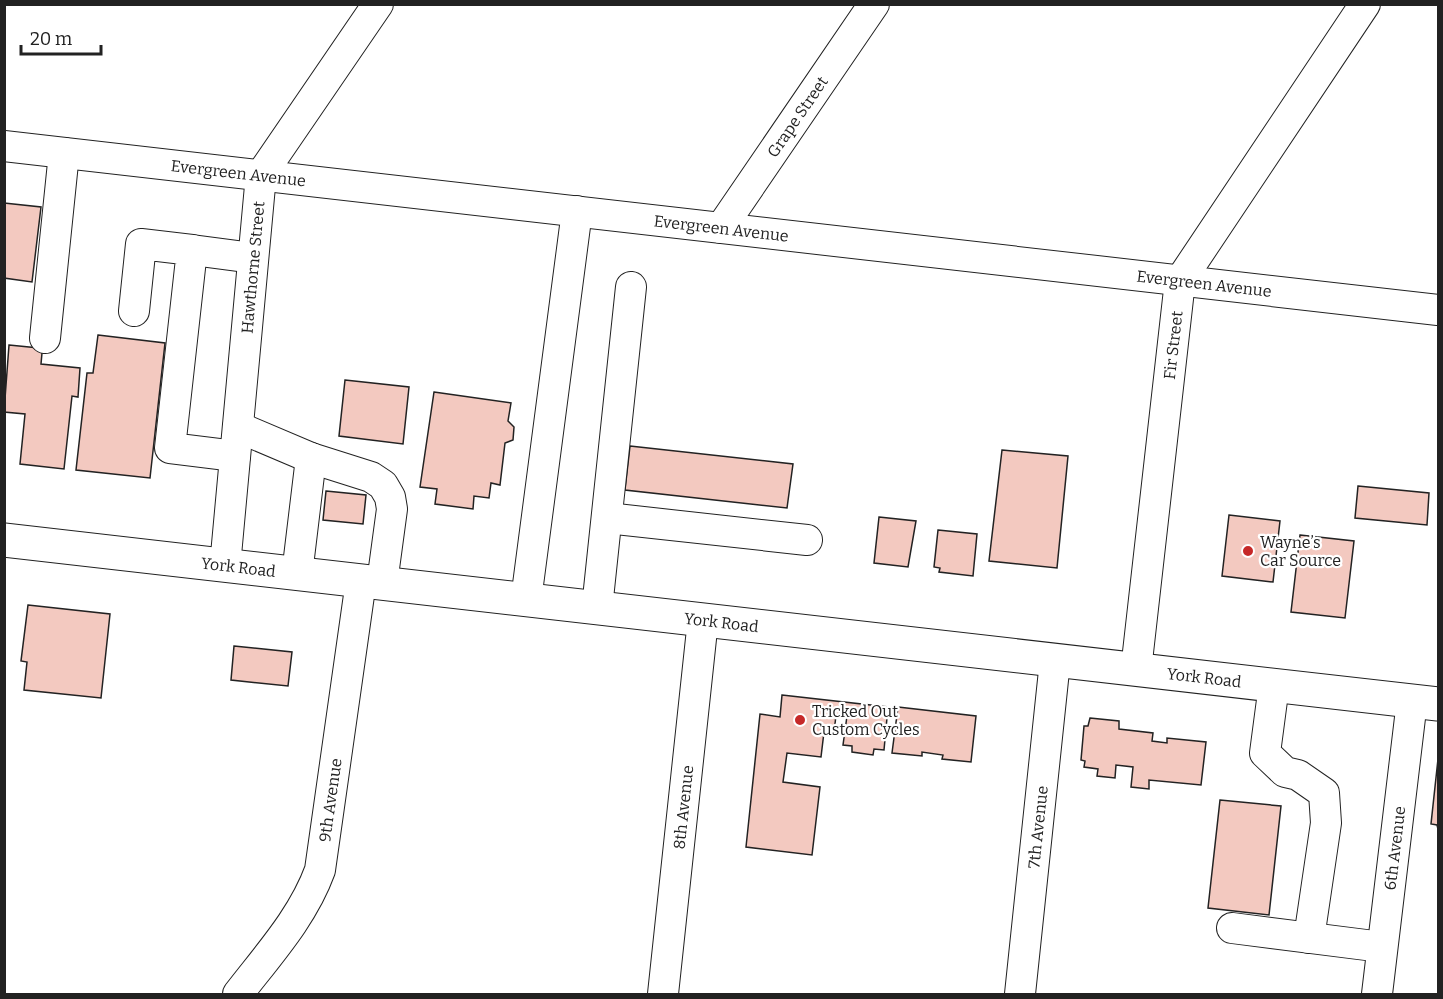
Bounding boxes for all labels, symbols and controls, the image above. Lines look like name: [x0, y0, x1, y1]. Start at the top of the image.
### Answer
scale bar: [21, 18, 100, 56]
text: 20 m: [30, 28, 72, 50]
street label: Grape Street: [763, 72, 832, 161]
street label: Evergreen Avenue: [170, 156, 307, 190]
street label: Hawthorne Street: [237, 200, 268, 334]
street label: Evergreen Avenue: [653, 211, 790, 245]
street label: Evergreen Avenue: [1136, 266, 1273, 300]
street label: Fir Street: [1159, 310, 1186, 380]
place label: Wayne’s Car Source: [1260, 533, 1341, 570]
marker: Wayne’s Car Source: [1241, 544, 1255, 558]
street label: York Road: [200, 553, 277, 581]
street label: York Road: [683, 608, 760, 636]
street label: York Road: [1166, 664, 1243, 691]
place label: Tricked Out Custom Cycles: [812, 702, 920, 739]
marker: Tricked Out Custom Cycles: [793, 713, 807, 727]
street label: 9th Avenue: [315, 757, 345, 843]
street label: 8th Avenue: [669, 764, 697, 850]
street label: 7th Avenue: [1024, 785, 1051, 869]
street label: 6th Avenue: [1380, 805, 1409, 891]

